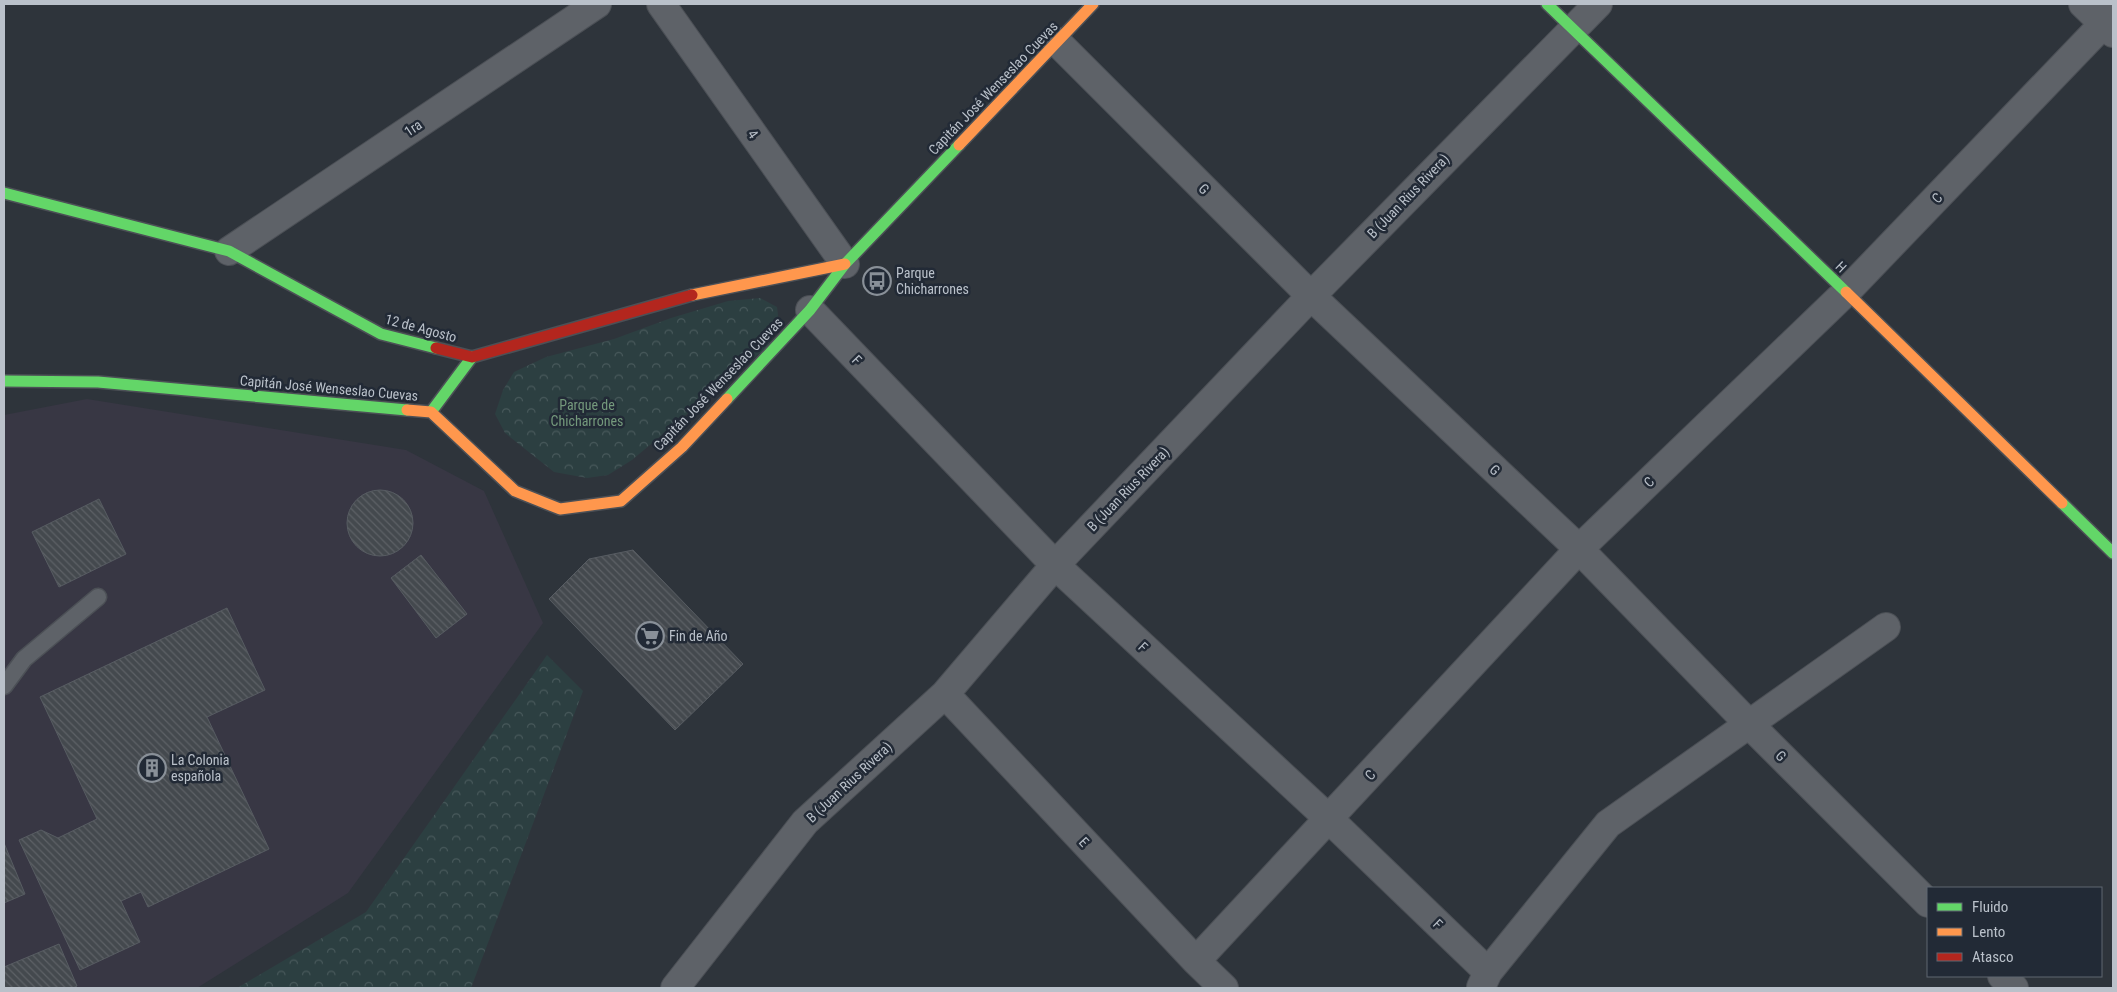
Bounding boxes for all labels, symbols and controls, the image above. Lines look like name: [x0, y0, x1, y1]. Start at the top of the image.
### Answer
street label: Capitán José Wenseslao Cuevas: [925, 18, 1061, 158]
street label: 1ra: [401, 116, 425, 140]
street label: 4: [744, 127, 762, 141]
street label: B (Juan Rius Rivera): [1364, 151, 1453, 242]
street label: G: [1195, 180, 1213, 198]
street label: C: [1928, 190, 1946, 206]
street label: H: [1832, 258, 1850, 276]
place label: Parque Chicharrones: [896, 265, 969, 297]
bus stop icon: Parque Chicharrones: [862, 266, 892, 296]
street label: 12 de Agosto: [384, 311, 458, 345]
street label: Capitán José Wenseslao Cuevas: [650, 314, 786, 454]
street label: F: [849, 352, 865, 368]
street label: Capitán José Wenseslao Cuevas: [239, 372, 419, 404]
park label: Parque de Chicharrones: [551, 397, 624, 429]
street label: B (Juan Rius Rivera): [1084, 444, 1173, 535]
street label: G: [1487, 461, 1503, 479]
street label: C: [1641, 473, 1657, 491]
supermarket icon: Fin de Año: [635, 621, 665, 651]
place label: Fin de Año: [669, 628, 728, 644]
street label: F: [1135, 639, 1151, 655]
street label: B (Juan Rius Rivera): [803, 738, 896, 826]
street label: G: [1772, 747, 1790, 765]
place label: La Colonia española: [171, 752, 229, 784]
building icon: La Colonia española: [137, 753, 167, 783]
street label: C: [1361, 767, 1379, 783]
street label: E: [1076, 834, 1092, 850]
legend: [1927, 887, 2102, 977]
text: Fluido: [1972, 898, 2008, 916]
street label: F: [1430, 916, 1446, 932]
text: Lento: [1972, 923, 2005, 941]
text: Atasco: [1972, 948, 2013, 966]

